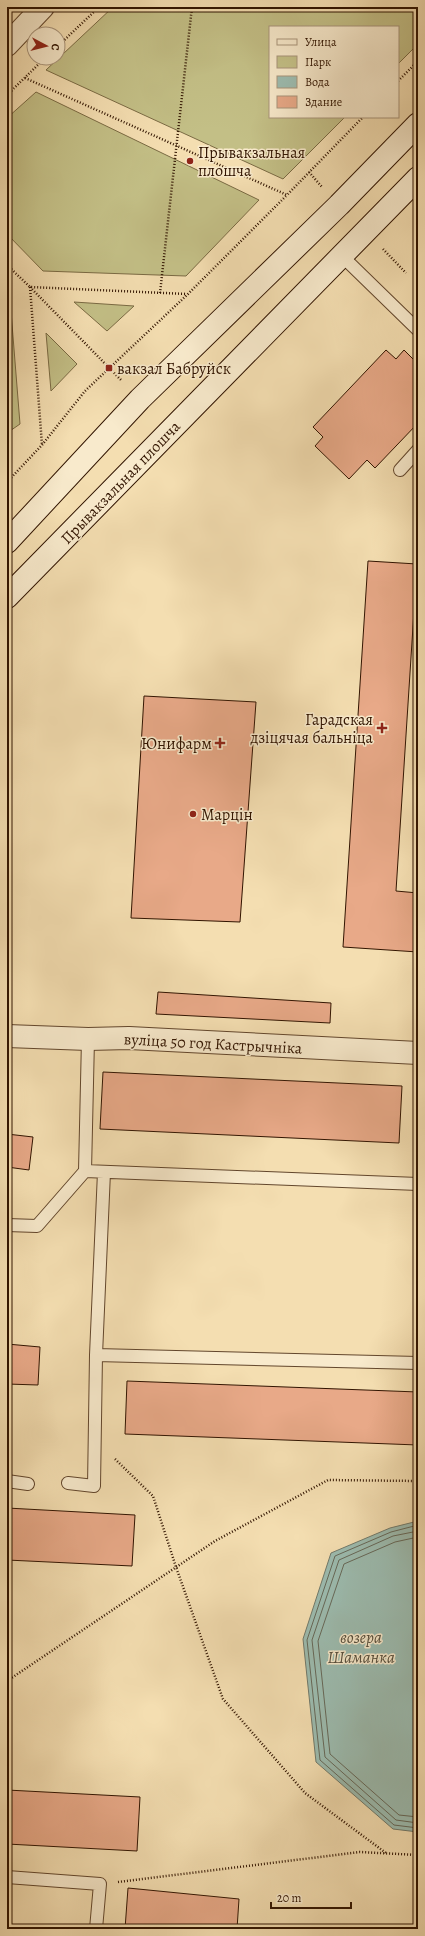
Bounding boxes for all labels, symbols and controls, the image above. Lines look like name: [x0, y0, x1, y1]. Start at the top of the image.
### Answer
north arrow: [26, 26, 66, 66]
legend: [269, 26, 399, 118]
text: Улица: [305, 34, 337, 50]
text: С: [48, 43, 63, 52]
text: Парк: [305, 54, 331, 70]
text: Вода: [305, 74, 330, 90]
text: Здание: [305, 94, 342, 110]
place label: Прывакзальная плошча: [198, 142, 306, 182]
marker: Прывакзальная плошча: [185, 156, 195, 166]
place label: вакзал Бабруйск: [117, 358, 231, 380]
marker: вакзал Бабруйск: [104, 363, 114, 373]
street label: Прывакзальная плошча: [56, 416, 186, 549]
place label: Гарадская дзіцячая бальніца: [249, 709, 374, 749]
marker: Гарадская дзіцячая бальніца: [376, 722, 388, 734]
place label: Юнифарм: [141, 733, 212, 755]
marker: Юнифарм: [215, 738, 225, 748]
place label: Марцін: [201, 804, 253, 826]
marker: Марцін: [188, 809, 198, 819]
street label: вуліца 50 год Кастрычніка: [123, 1028, 303, 1060]
water label: возера Шаманка: [327, 1626, 395, 1669]
scale bar: [271, 1884, 351, 1910]
text: 20 m: [277, 1890, 301, 1906]

